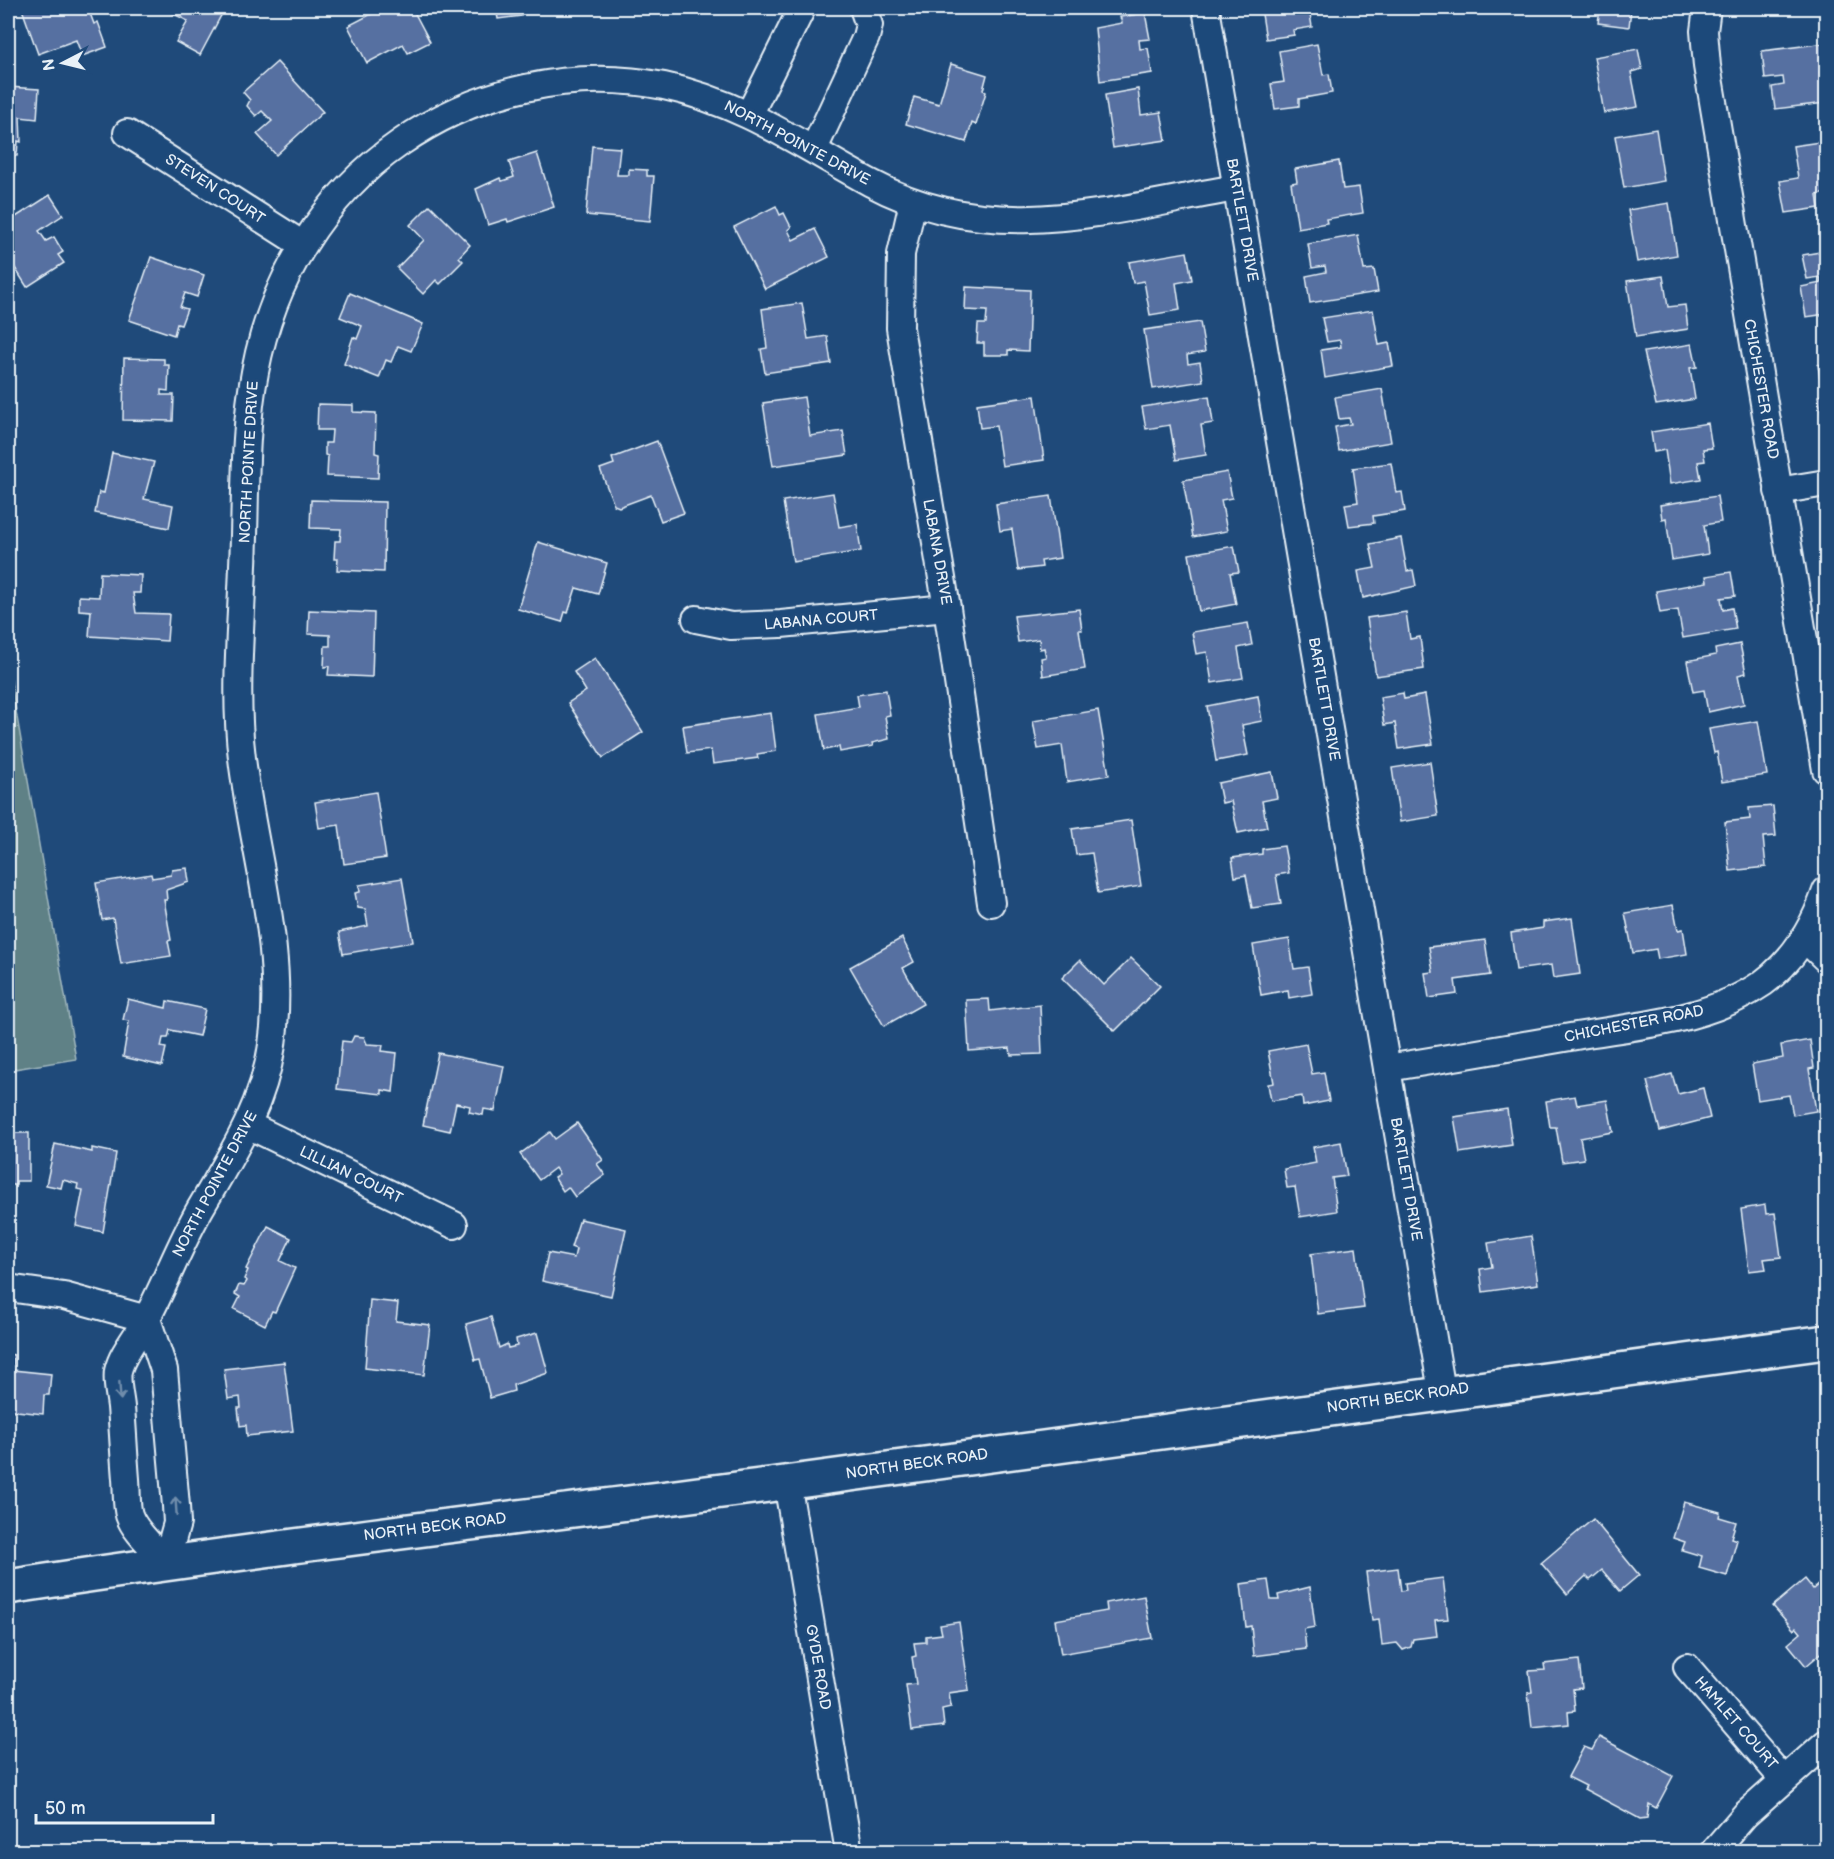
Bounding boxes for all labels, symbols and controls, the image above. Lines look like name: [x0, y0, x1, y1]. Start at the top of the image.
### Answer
north arrow: [33, 33, 93, 93]
text: N: [39, 58, 60, 72]
street label: NORTH POINTE DRIVE: [721, 96, 873, 190]
street label: STEVEN COURT: [162, 150, 268, 228]
street label: BARTLETT DRIVE: [1222, 157, 1262, 283]
street label: CHICHESTER ROAD: [1739, 317, 1783, 461]
street label: NORTH POINTE DRIVE: [235, 380, 263, 544]
street label: LABANA DRIVE: [918, 498, 956, 607]
street label: LABANA COURT: [763, 606, 879, 634]
street label: BARTLETT DRIVE: [1304, 636, 1344, 762]
street label: CHICHESTER ROAD: [1563, 1001, 1706, 1047]
street label: NORTH POINTE DRIVE: [168, 1108, 262, 1260]
street label: BARTLETT DRIVE: [1386, 1116, 1426, 1242]
street label: LILLIAN COURT: [296, 1142, 406, 1208]
street label: NORTH BECK ROAD: [1326, 1379, 1470, 1417]
one-way arrow: [114, 1381, 125, 1401]
street label: NORTH BECK ROAD: [845, 1445, 989, 1483]
one-way arrow: [170, 1496, 181, 1516]
street label: NORTH BECK ROAD: [363, 1509, 507, 1545]
street label: GYDE ROAD: [801, 1623, 835, 1711]
street label: HAMLET COURT: [1690, 1672, 1782, 1774]
scale bar: [36, 1787, 213, 1825]
text: 50 m: [45, 1798, 86, 1819]

